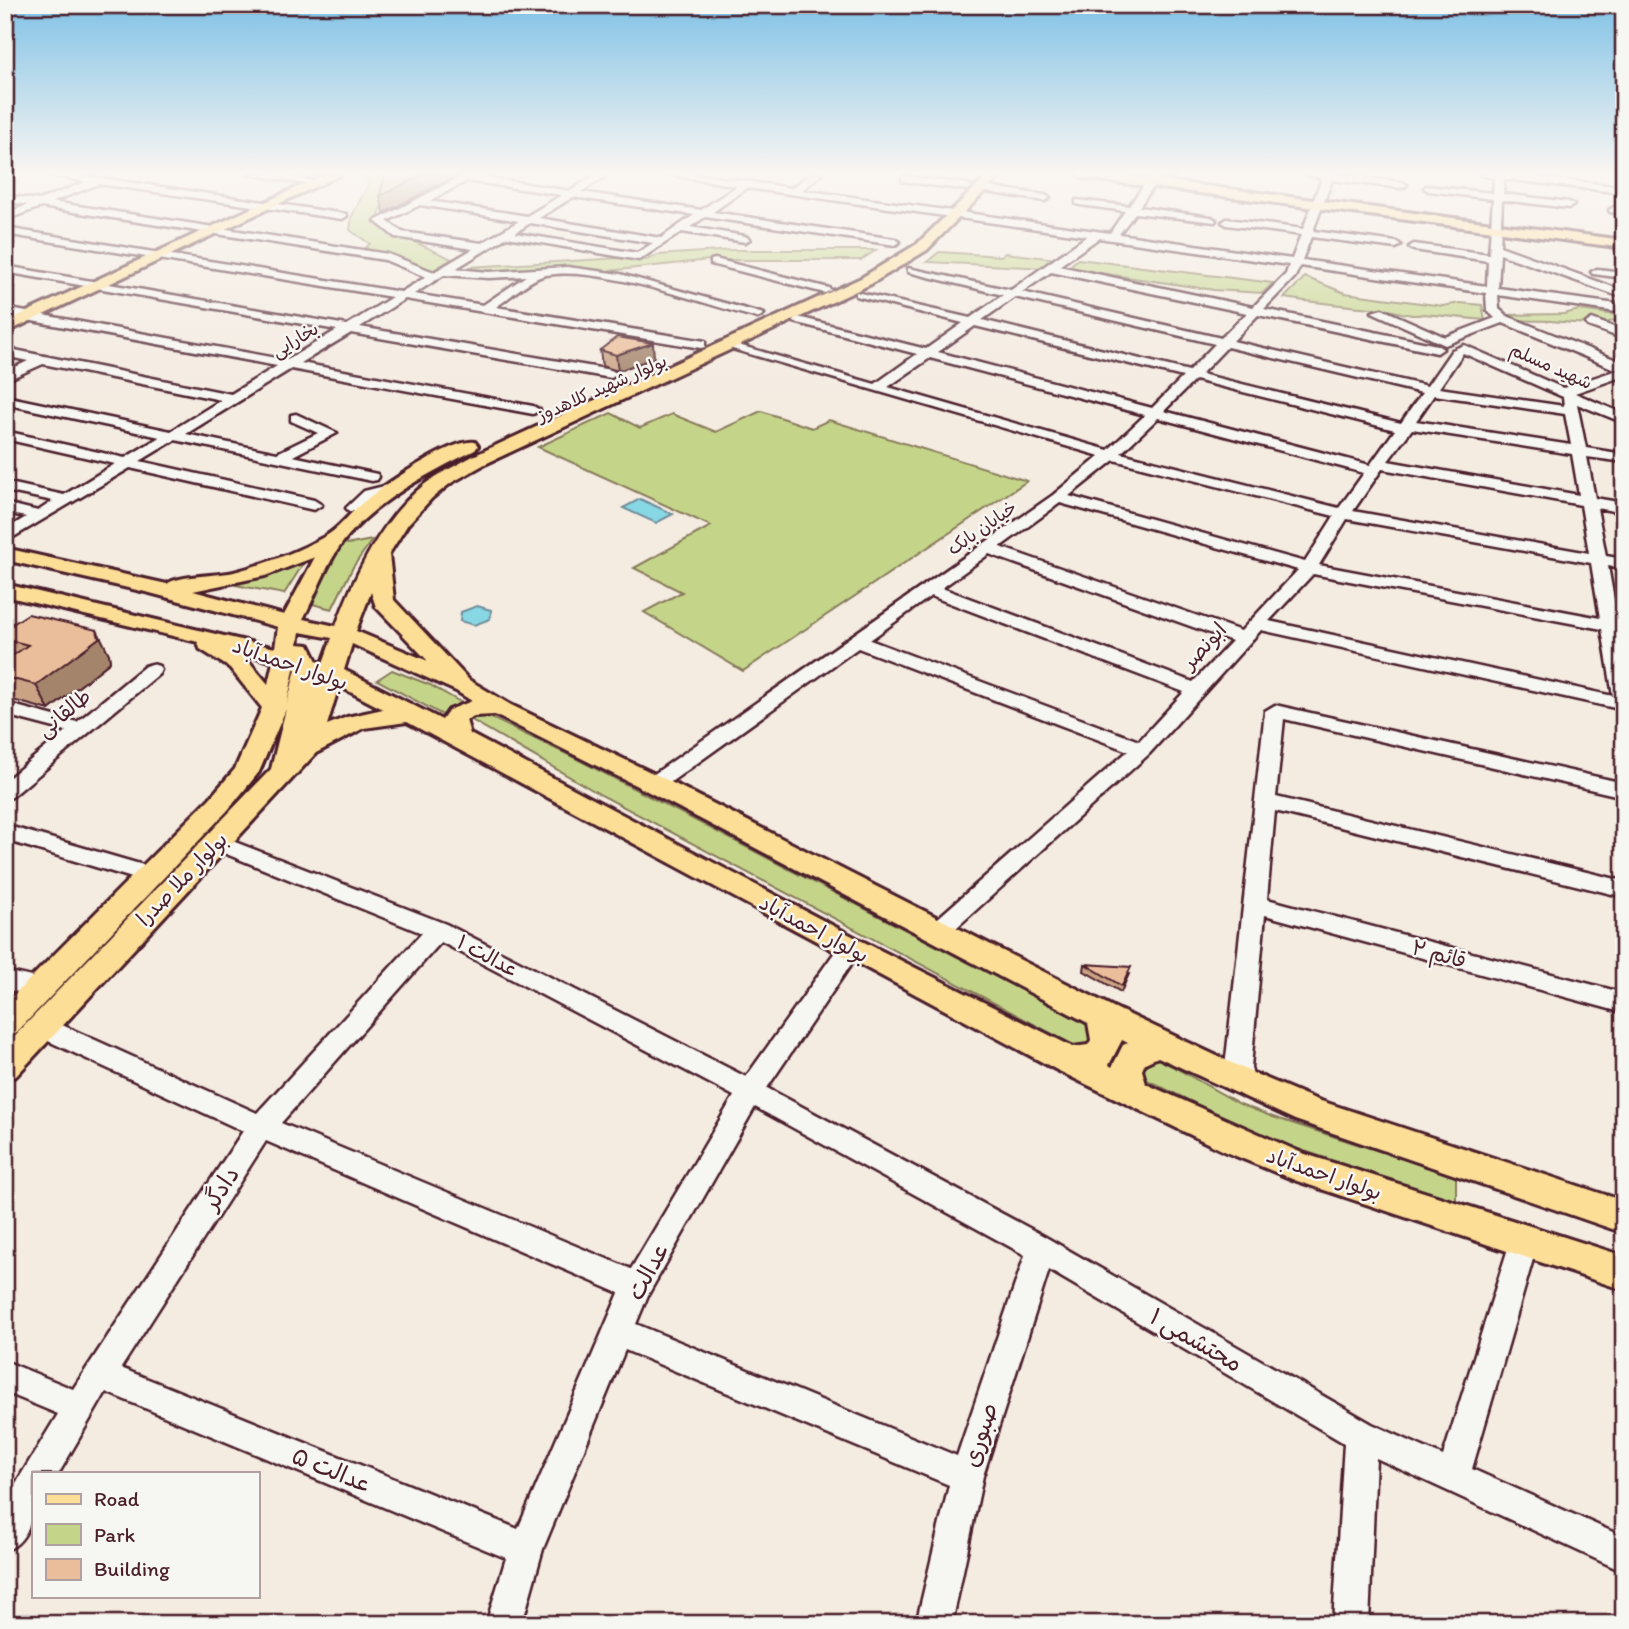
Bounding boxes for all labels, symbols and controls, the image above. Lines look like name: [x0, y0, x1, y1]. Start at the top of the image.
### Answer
street label: بخارایی: [267, 317, 323, 363]
street label: شهید مسلم: [1505, 338, 1596, 397]
street label: بولوار شهید کلاهدوز: [532, 350, 671, 428]
street label: خیابان بابک: [943, 496, 1021, 560]
street label: ابونصر: [1175, 617, 1232, 676]
street label: بولوار احمدآباد: [229, 632, 351, 697]
street label: طالقانی: [32, 683, 97, 744]
street label: بولوار ملا صدرا: [131, 827, 234, 932]
street label: بولوار احمدآباد: [754, 889, 873, 970]
street label: عدالت ۱: [453, 929, 523, 982]
street label: قائم ۲: [1408, 934, 1469, 977]
street label: بولوار احمدآباد: [1263, 1142, 1385, 1207]
street label: دادگر: [195, 1161, 245, 1216]
street label: عدالت: [620, 1237, 675, 1305]
street label: محتشمی ۱: [1144, 1301, 1248, 1379]
street label: صبوری: [956, 1399, 1004, 1471]
street label: عدالت ۵: [288, 1440, 377, 1499]
legend: [32, 1472, 259, 1598]
text: Road: [94, 1486, 140, 1511]
text: Park: [94, 1522, 136, 1547]
text: Building: [94, 1556, 170, 1581]

